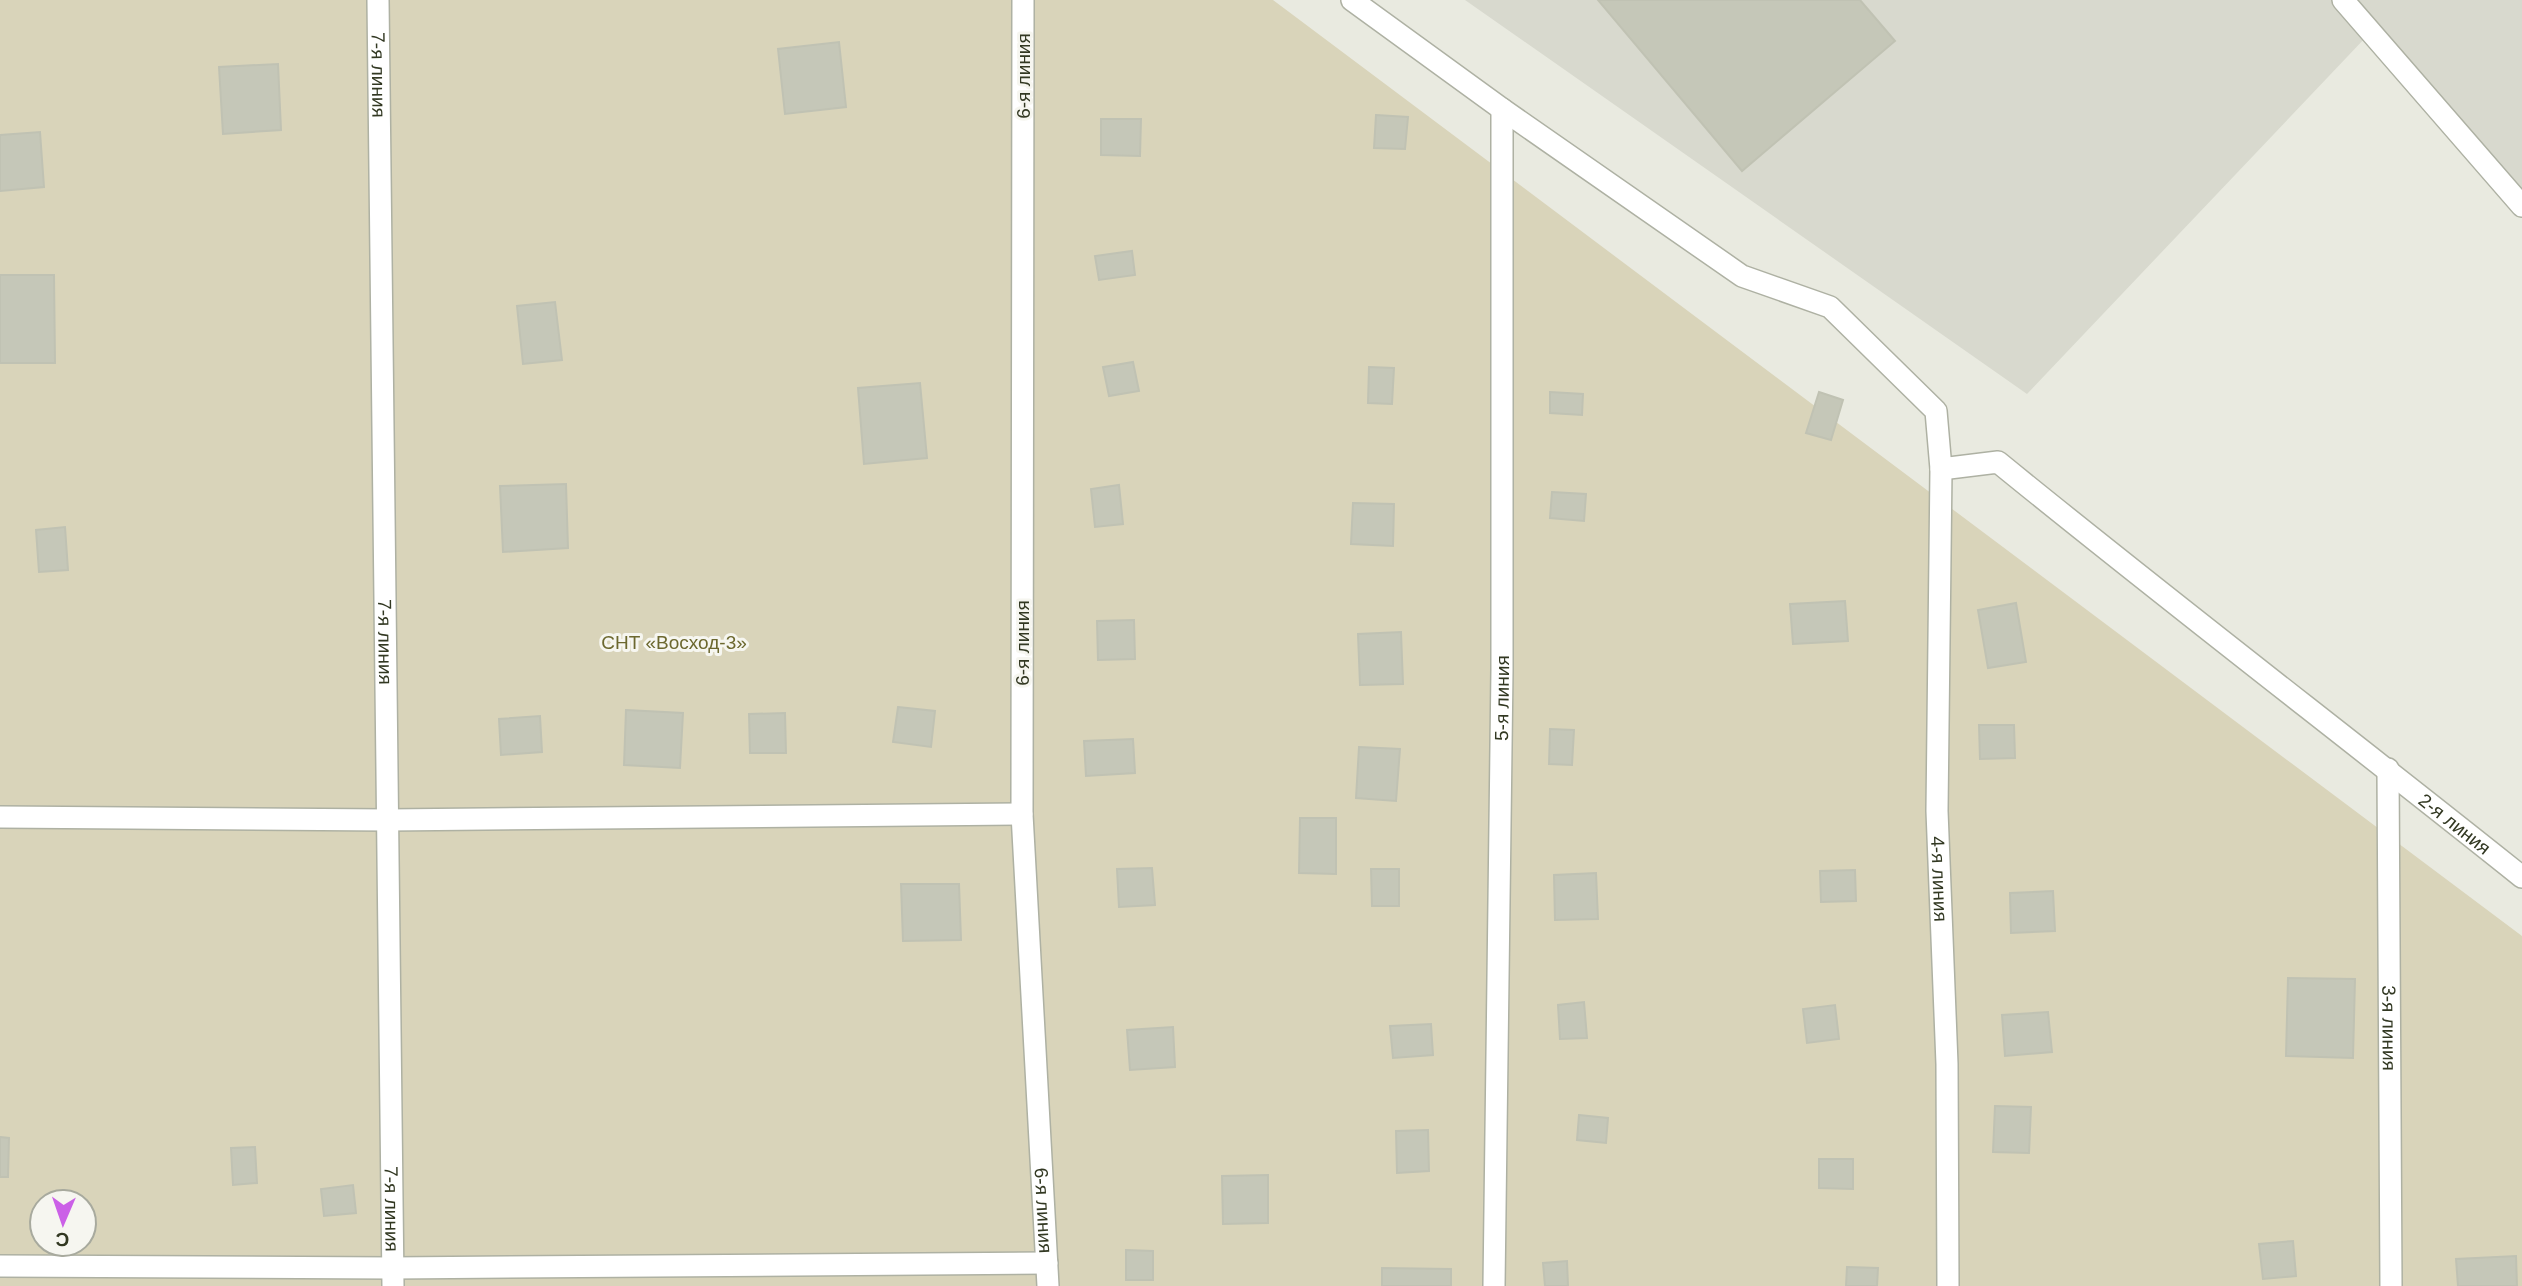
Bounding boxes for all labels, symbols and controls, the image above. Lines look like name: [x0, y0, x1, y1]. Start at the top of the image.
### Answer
street label: 7-я линия: [367, 32, 389, 118]
street label: 6-я линия: [1013, 33, 1034, 119]
street label: 7-я линия: [374, 599, 396, 685]
street label: 6-я линия: [1012, 600, 1033, 686]
park label: СНТ «Восход-3»: [601, 632, 747, 653]
street label: 5-я линия: [1491, 655, 1513, 741]
street label: 2-я линия: [2414, 789, 2495, 859]
street label: 4-я линия: [1927, 836, 1951, 922]
street label: 3-я линия: [2378, 985, 2400, 1071]
street label: 7-я линия: [381, 1166, 403, 1252]
street label: 6-я линия: [1030, 1167, 1056, 1254]
north arrow: [28, 1188, 98, 1258]
text: С: [55, 1229, 70, 1250]

